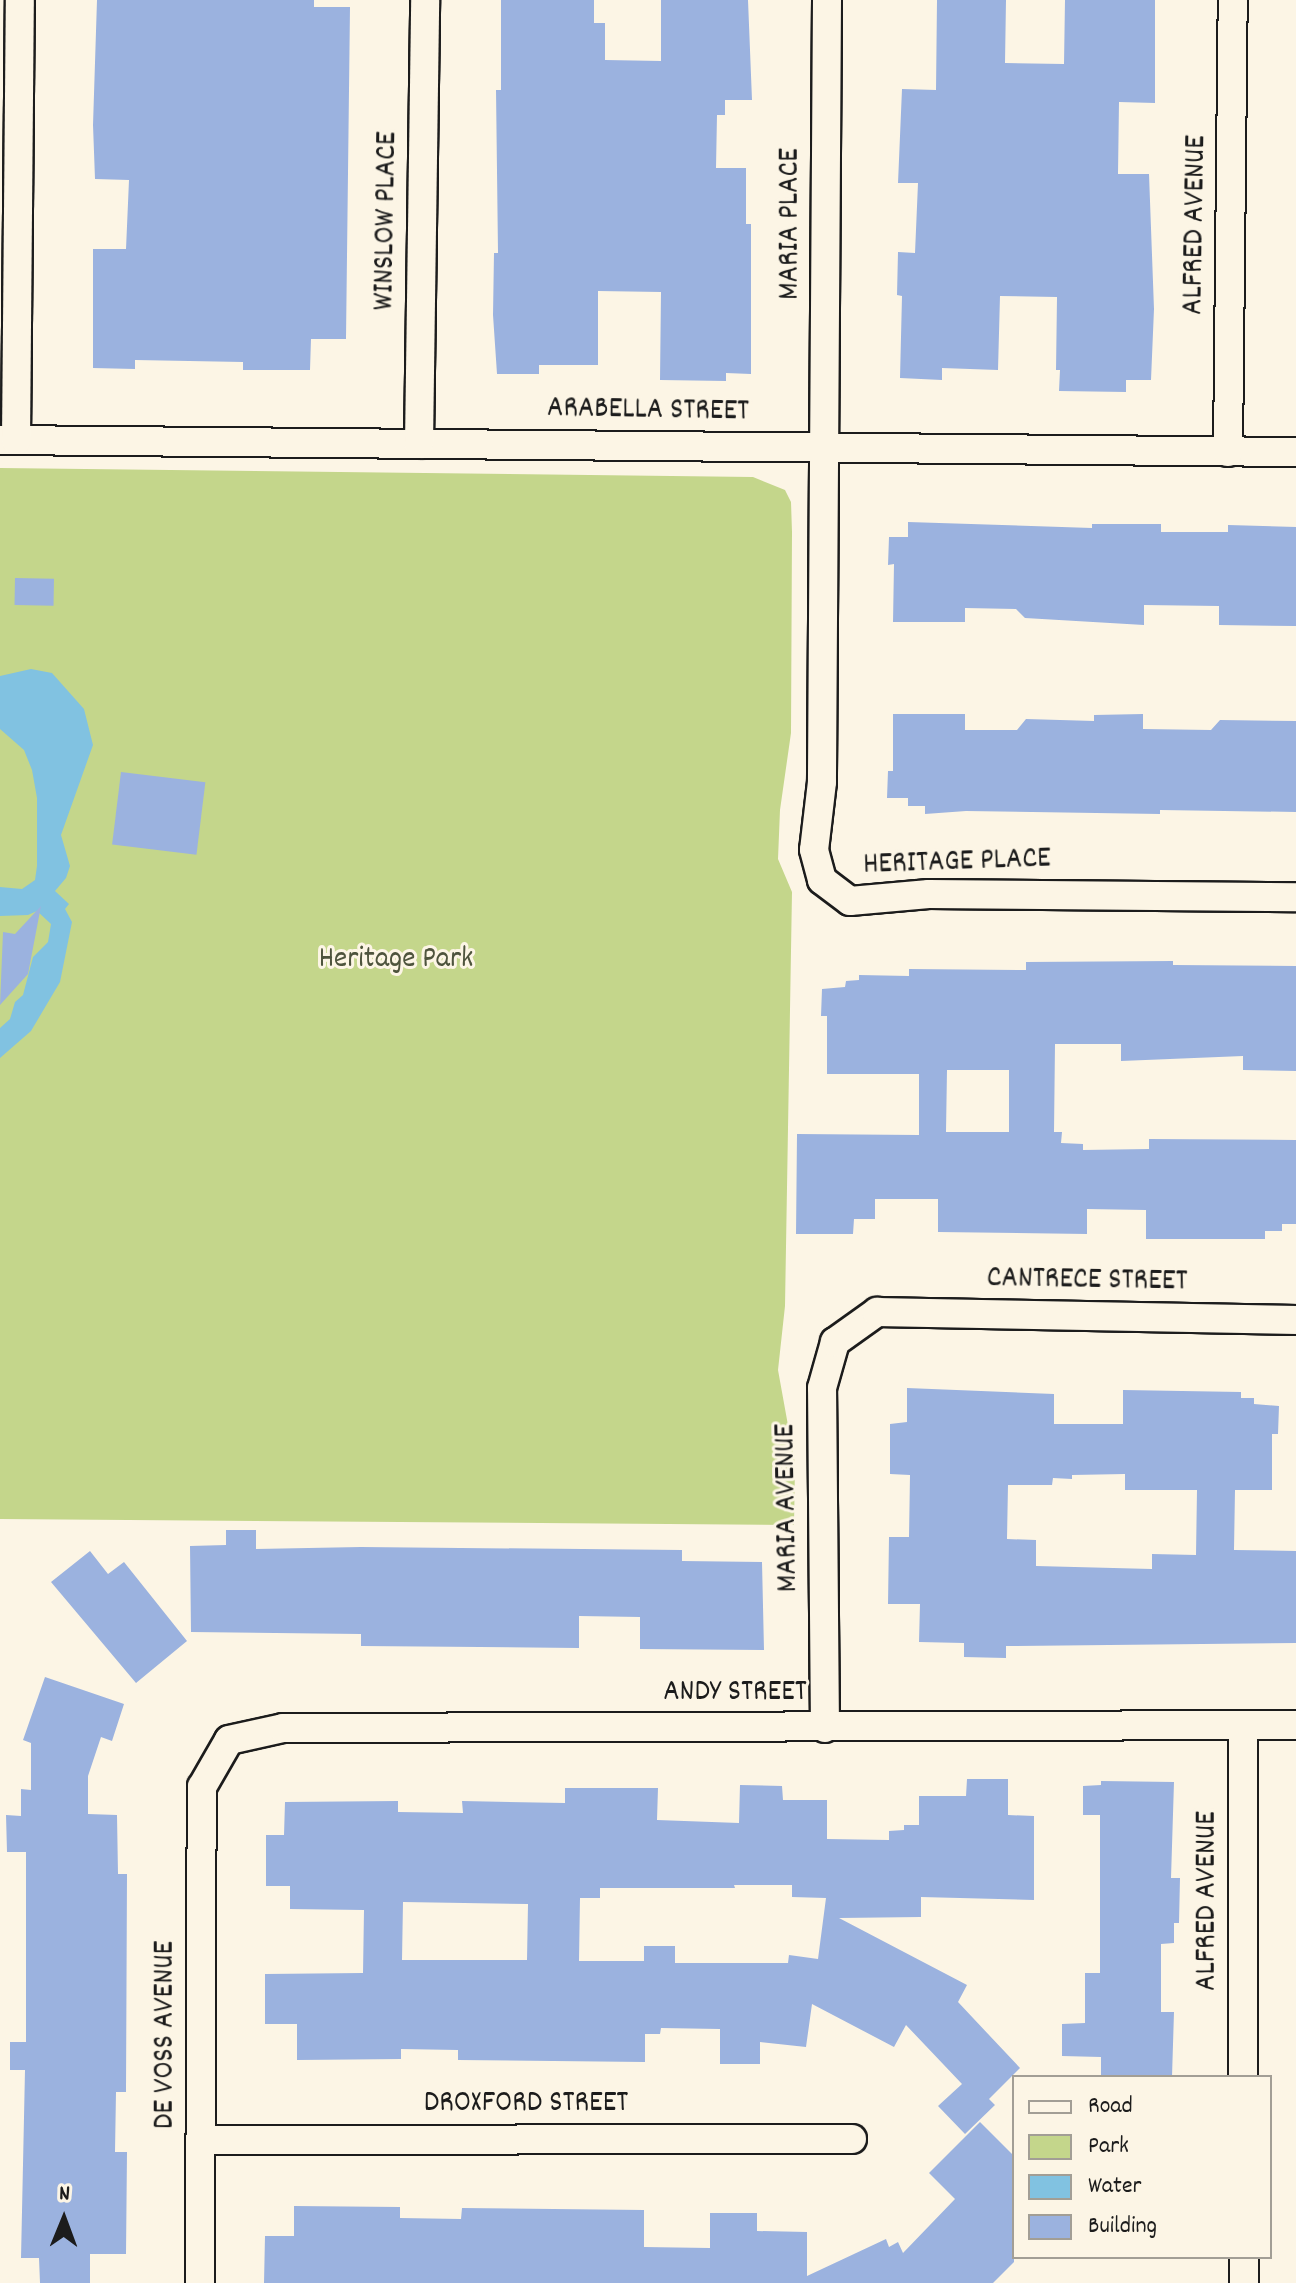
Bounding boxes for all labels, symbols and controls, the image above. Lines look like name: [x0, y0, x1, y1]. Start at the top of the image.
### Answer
street label: WINSLOW PLACE: [368, 131, 408, 311]
street label: ALFRED AVENUE: [1177, 135, 1217, 315]
street label: MARIA PLACE: [774, 148, 810, 300]
street label: ARABELLA STREET: [547, 392, 749, 432]
street label: HERITAGE PLACE: [863, 843, 1051, 885]
park label: Heritage Park: [319, 943, 473, 979]
street label: CANTRECE STREET: [986, 1262, 1188, 1302]
street label: MARIA AVENUE: [770, 1423, 808, 1593]
street label: ANDY STREET: [663, 1676, 807, 1712]
street label: ALFRED AVENUE: [1191, 1811, 1227, 1991]
street label: DE VOSS AVENUE: [149, 1941, 185, 2129]
legend: [1012, 2075, 1272, 2259]
street label: DROXFORD STREET: [424, 2087, 628, 2123]
text: Road: [1088, 2090, 1133, 2124]
text: Park: [1088, 2130, 1129, 2164]
text: Water: [1088, 2170, 1141, 2204]
north arrow: [24, 2179, 104, 2259]
text: N: [59, 2179, 70, 2210]
text: Building: [1088, 2210, 1157, 2244]

